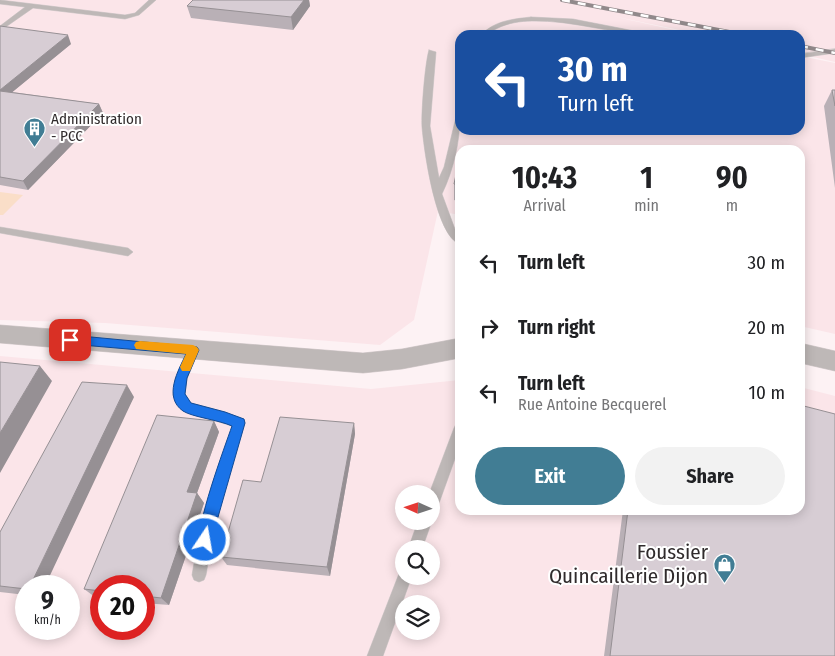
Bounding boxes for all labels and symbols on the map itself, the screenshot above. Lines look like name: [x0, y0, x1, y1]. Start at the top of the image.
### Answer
place label: Administration - PCC: [51, 110, 142, 145]
building icon: Administration - PCC: [23, 116, 47, 147]
pin: [49, 319, 91, 361]
north arrow: [395, 485, 440, 530]
position arrow: [178, 513, 230, 565]
place label: Foussier Quincaillerie Dijon: [549, 539, 709, 589]
shop icon: Foussier Quincaillerie Dijon: [712, 552, 736, 583]
speed limit sign: 20: [90, 575, 155, 640]

